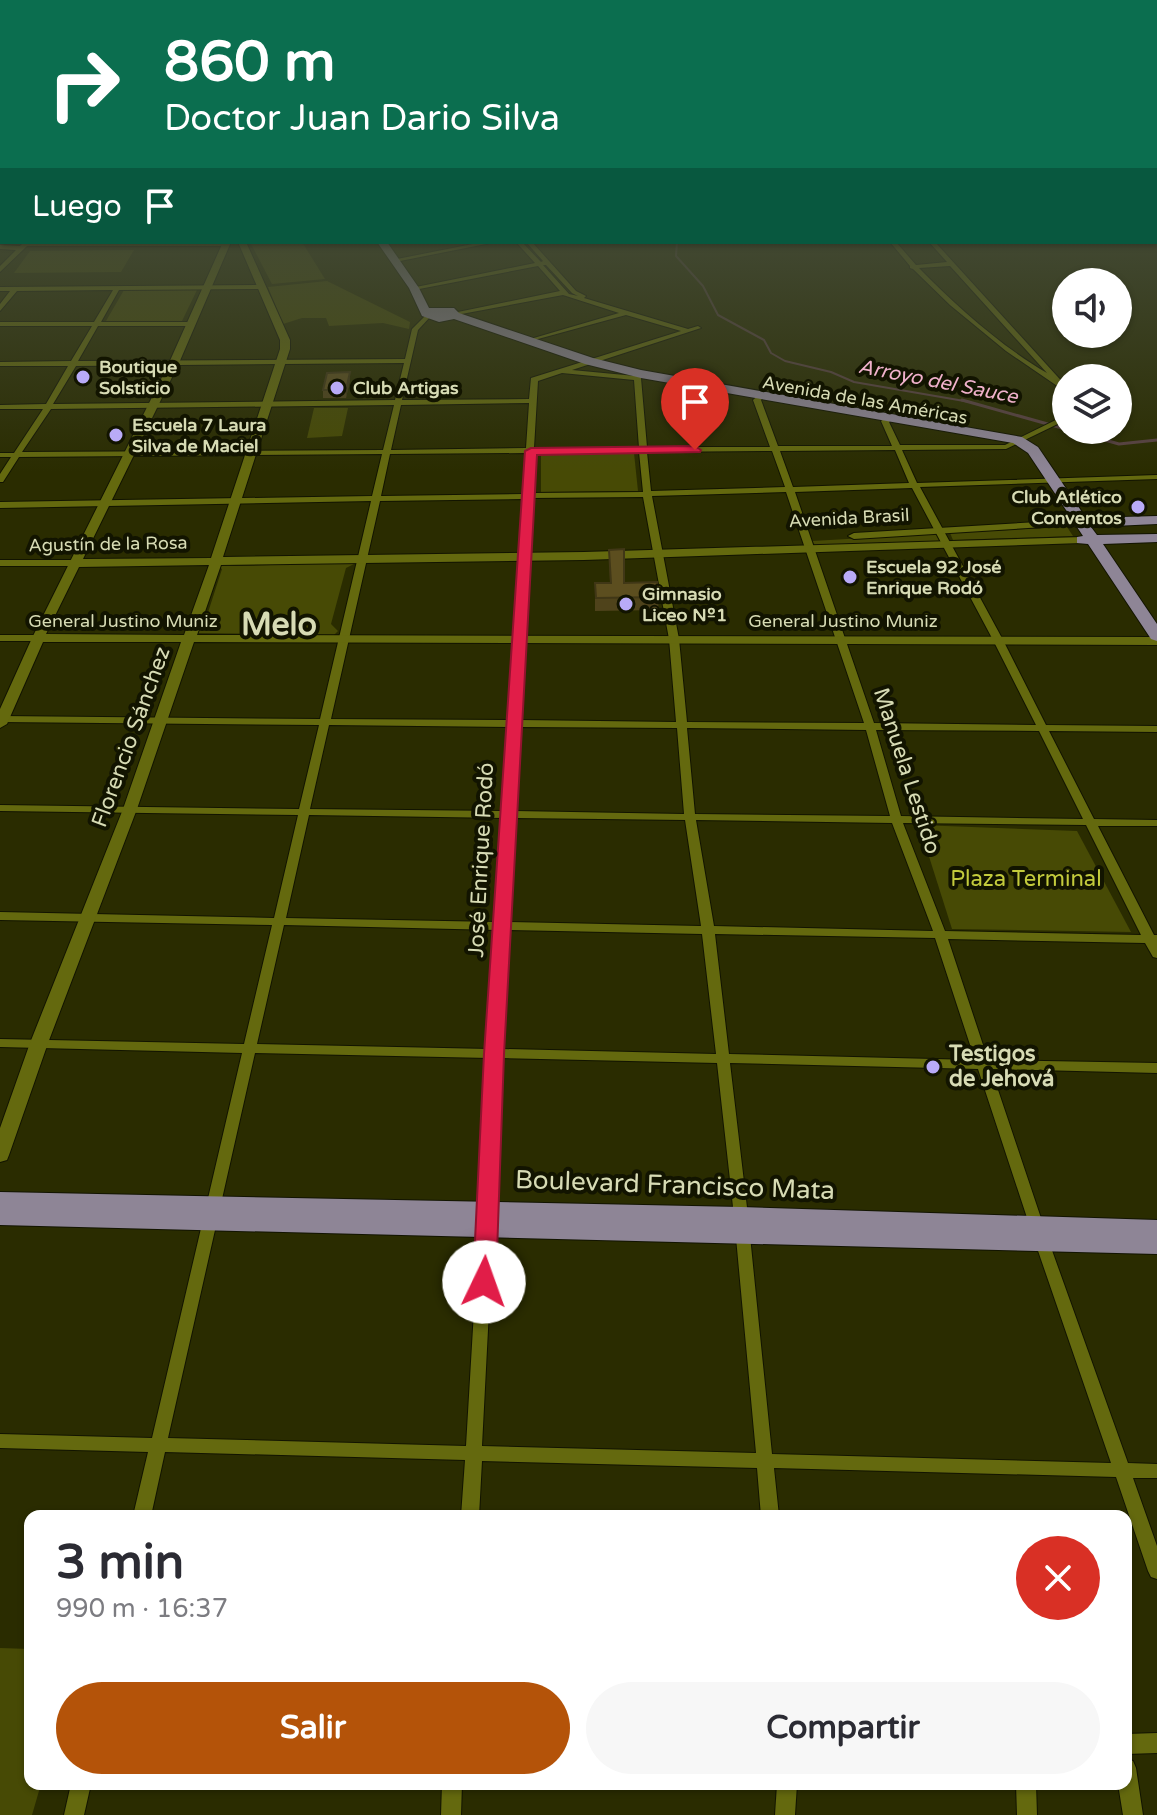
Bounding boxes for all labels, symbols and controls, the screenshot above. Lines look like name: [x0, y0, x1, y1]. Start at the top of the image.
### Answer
text: 860 m: [164, 29, 335, 96]
icon: right: [32, 32, 136, 136]
text: Doctor Juan Dario Silva: [164, 97, 560, 140]
icon: arrive: [138, 184, 182, 228]
text: Luego: [32, 188, 122, 225]
map controls: [1052, 268, 1132, 444]
button: sound: [1052, 268, 1132, 348]
water label: Arroyo del Sauce: [856, 355, 1021, 410]
place label: Boutique Solsticio: [99, 356, 177, 399]
button: layers: [1052, 364, 1132, 444]
marker: Boutique Solsticio: [74, 368, 92, 386]
pin: [661, 368, 729, 450]
street label: Avenida de las Américas: [761, 371, 969, 429]
place label: Club Artigas: [353, 377, 459, 399]
marker: Club Artigas: [328, 379, 346, 397]
icon: arrive: [673, 380, 717, 424]
place label: Escuela 7 Laura Silva de Maciel: [132, 414, 266, 457]
marker: Escuela 7 Laura Silva de Maciel: [107, 426, 125, 444]
place label: Club Atlético Conventos: [1012, 486, 1122, 529]
marker: Club Atlético Conventos: [1129, 498, 1147, 516]
street label: Avenida Brasil: [788, 504, 910, 532]
street label: Agustín de la Rosa: [28, 532, 188, 556]
place label: Escuela 92 José Enrique Rodó: [866, 556, 1002, 599]
marker: Escuela 92 José Enrique Rodó: [841, 568, 859, 586]
place label: Gimnasio Liceo Nº1: [642, 583, 727, 626]
marker: Gimnasio Liceo Nº1: [617, 595, 635, 613]
district label: Melo: [241, 606, 317, 644]
street label: General Justino Muniz: [28, 610, 218, 632]
street label: General Justino Muniz: [748, 610, 938, 632]
street label: Florencio Sánchez: [86, 643, 176, 831]
street label: Manuela Lestido: [868, 685, 946, 857]
street label: José Enrique Rodó: [463, 762, 499, 958]
park label: Plaza Terminal: [950, 866, 1102, 892]
place label: Testigos de Jehová: [948, 1041, 1054, 1092]
marker: Testigos de Jehová: [924, 1058, 942, 1076]
street label: Boulevard Francisco Mata: [514, 1164, 836, 1206]
position arrow: [442, 1240, 526, 1324]
text: 3 min: [56, 1534, 184, 1592]
button: close: [1016, 1536, 1100, 1620]
text: 990 m · 16:37: [56, 1593, 228, 1624]
button: Salir: [56, 1682, 570, 1774]
button: Compartir: [586, 1682, 1100, 1774]

